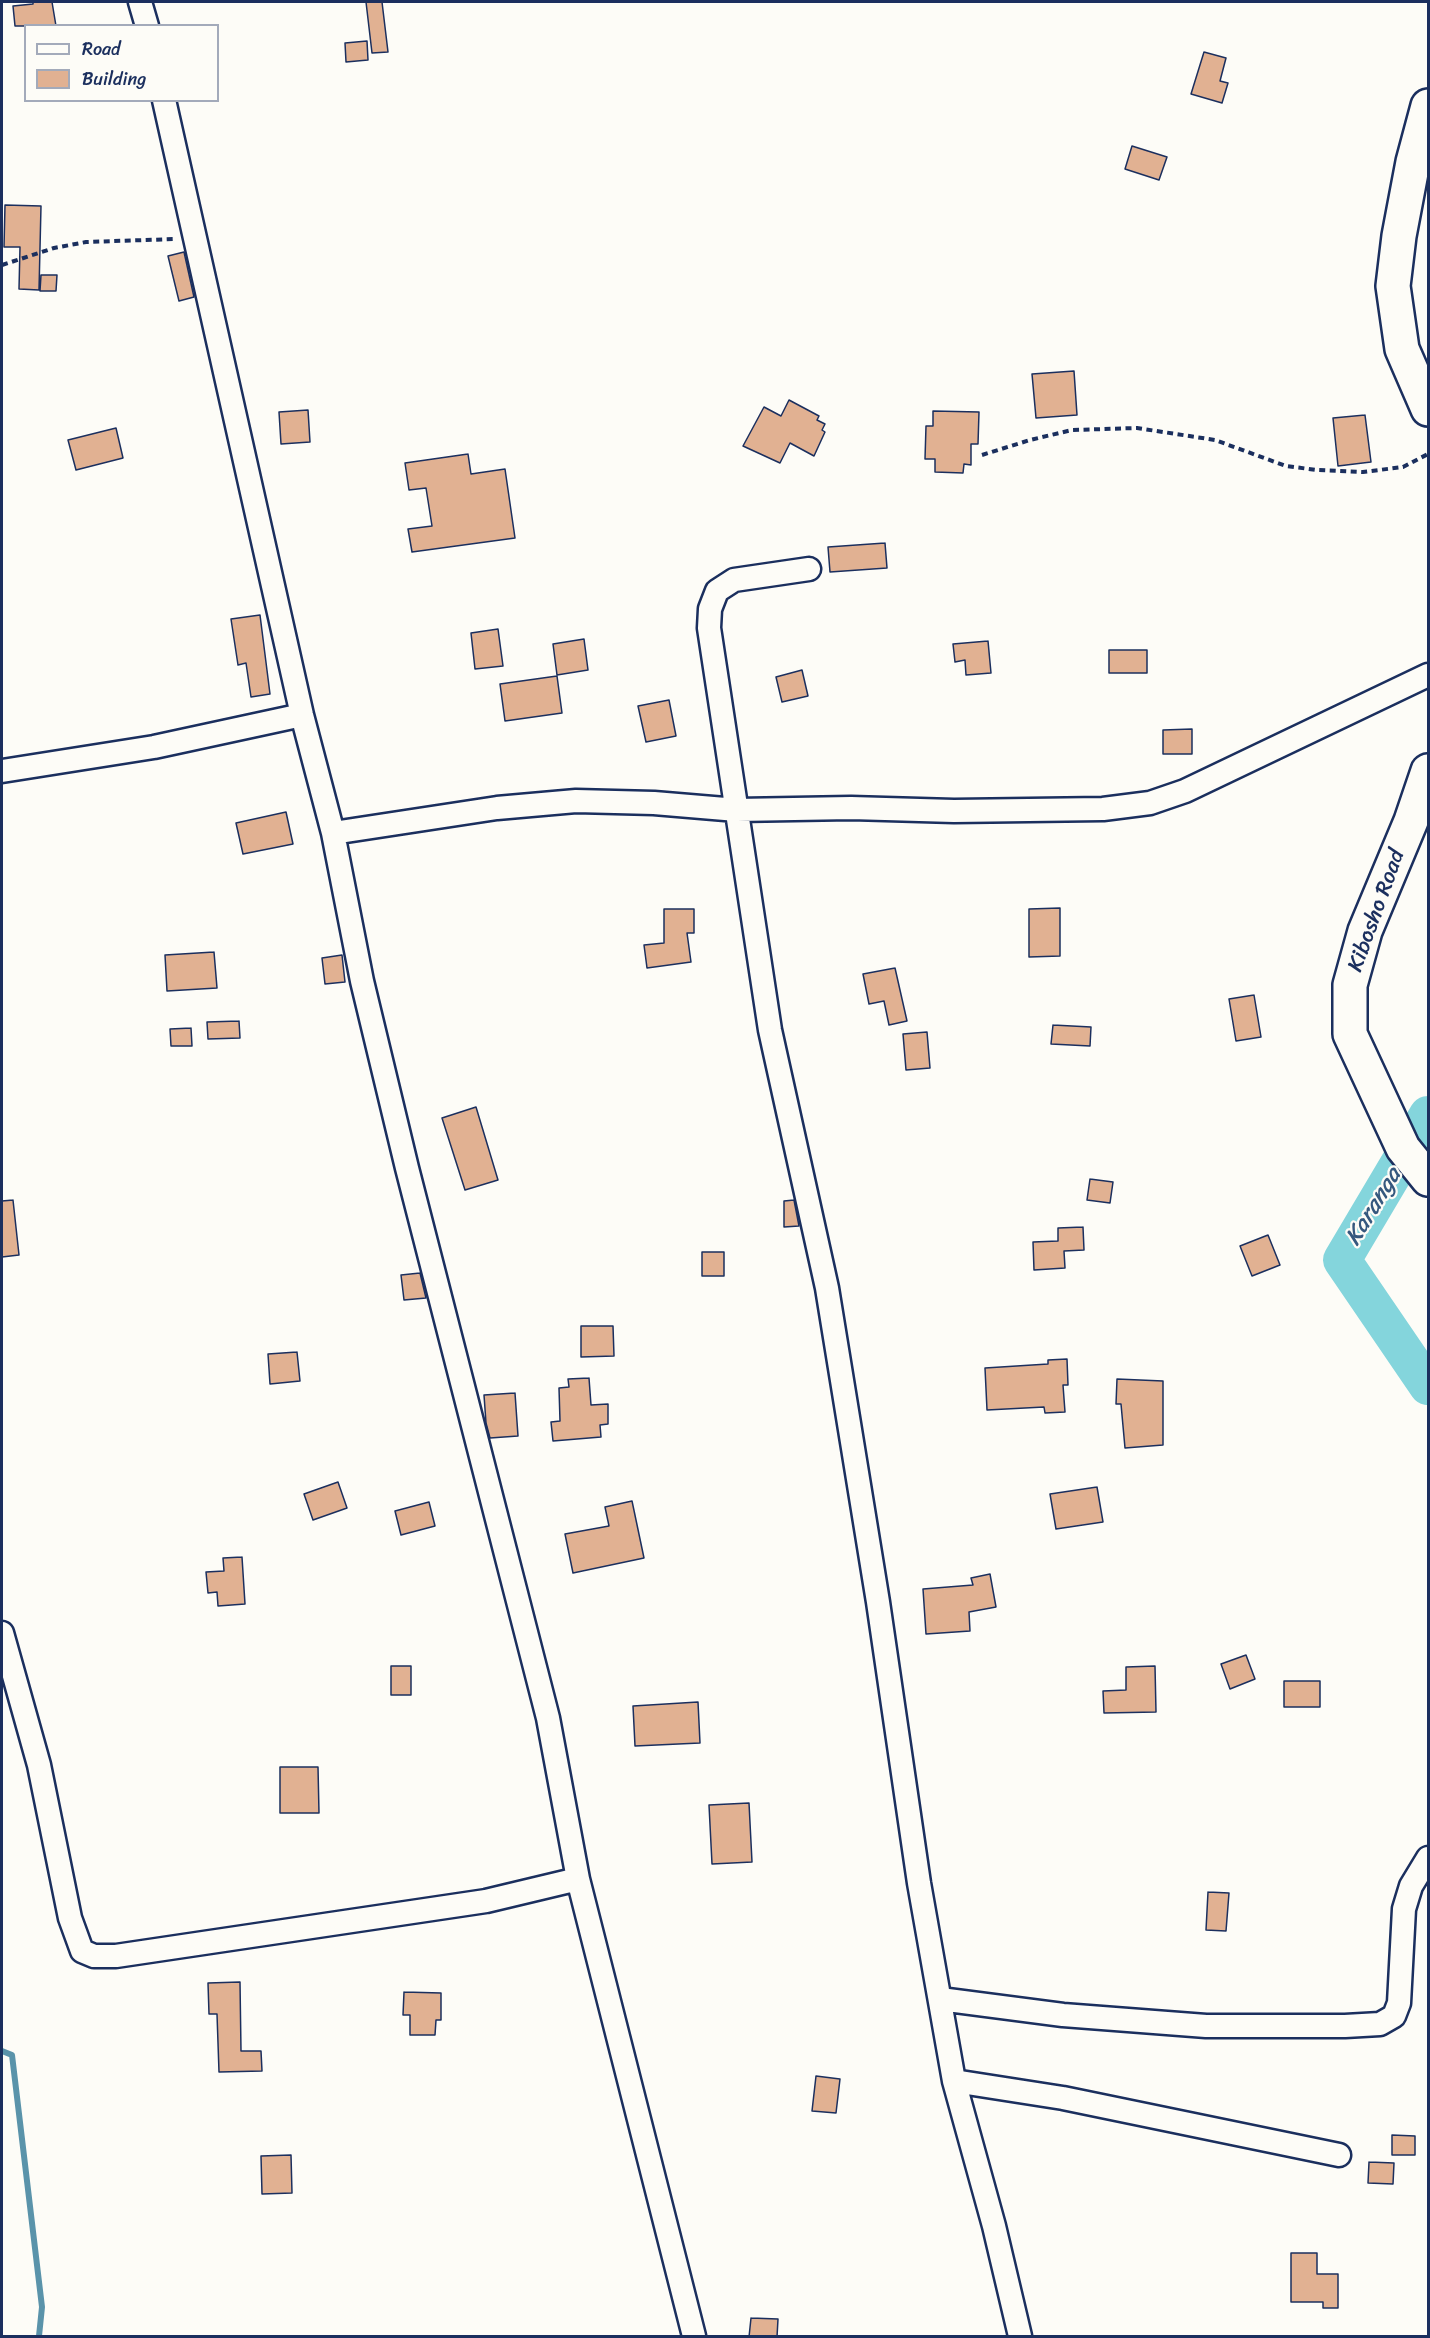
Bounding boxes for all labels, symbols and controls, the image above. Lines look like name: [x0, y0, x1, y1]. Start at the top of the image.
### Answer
legend: [24, 24, 219, 102]
text: Road: [82, 33, 121, 65]
text: Building: [82, 63, 146, 95]
street label: Kibosho Road: [1343, 846, 1411, 976]
water label: Karanga: [1340, 1163, 1408, 1251]

